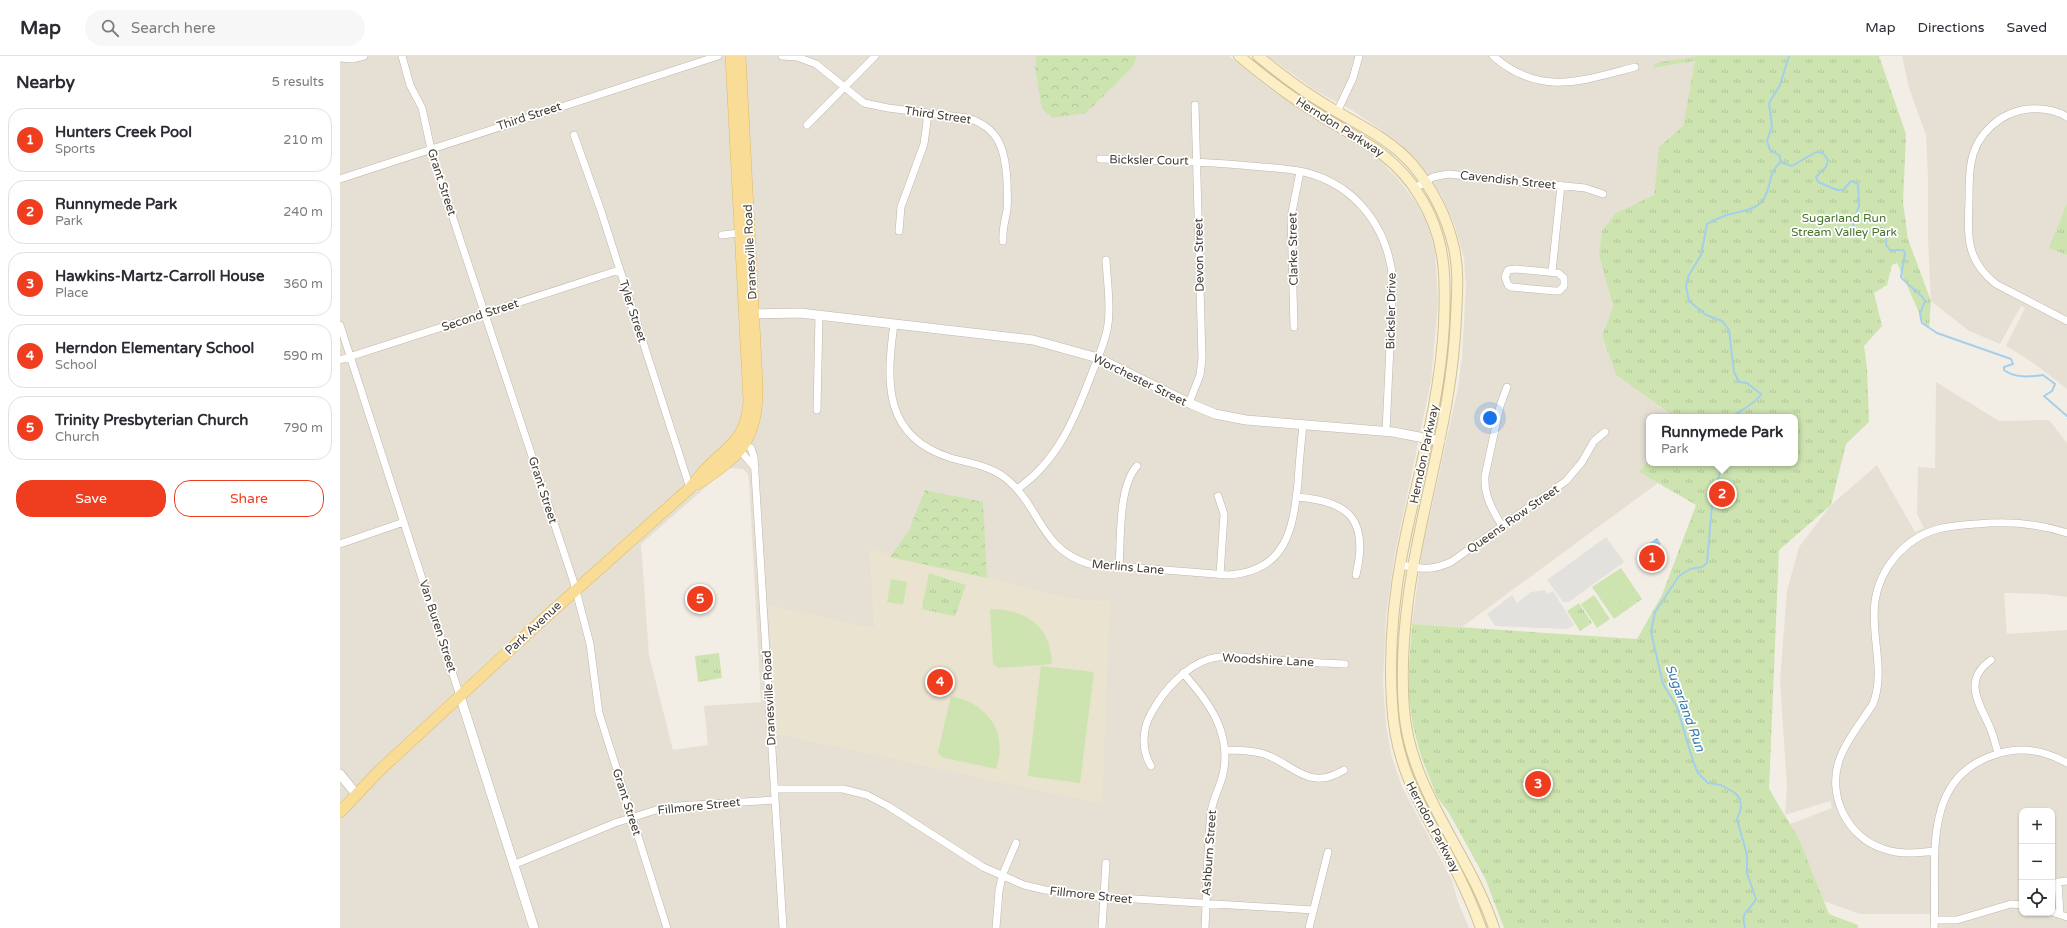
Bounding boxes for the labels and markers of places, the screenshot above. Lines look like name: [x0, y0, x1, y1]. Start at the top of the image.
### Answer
pin: 2: [1709, 479, 1735, 509]
pin: 1: [1639, 543, 1665, 573]
pin: 5: [687, 584, 713, 614]
pin: 4: [927, 667, 953, 697]
pin: 3: [1525, 769, 1551, 799]

